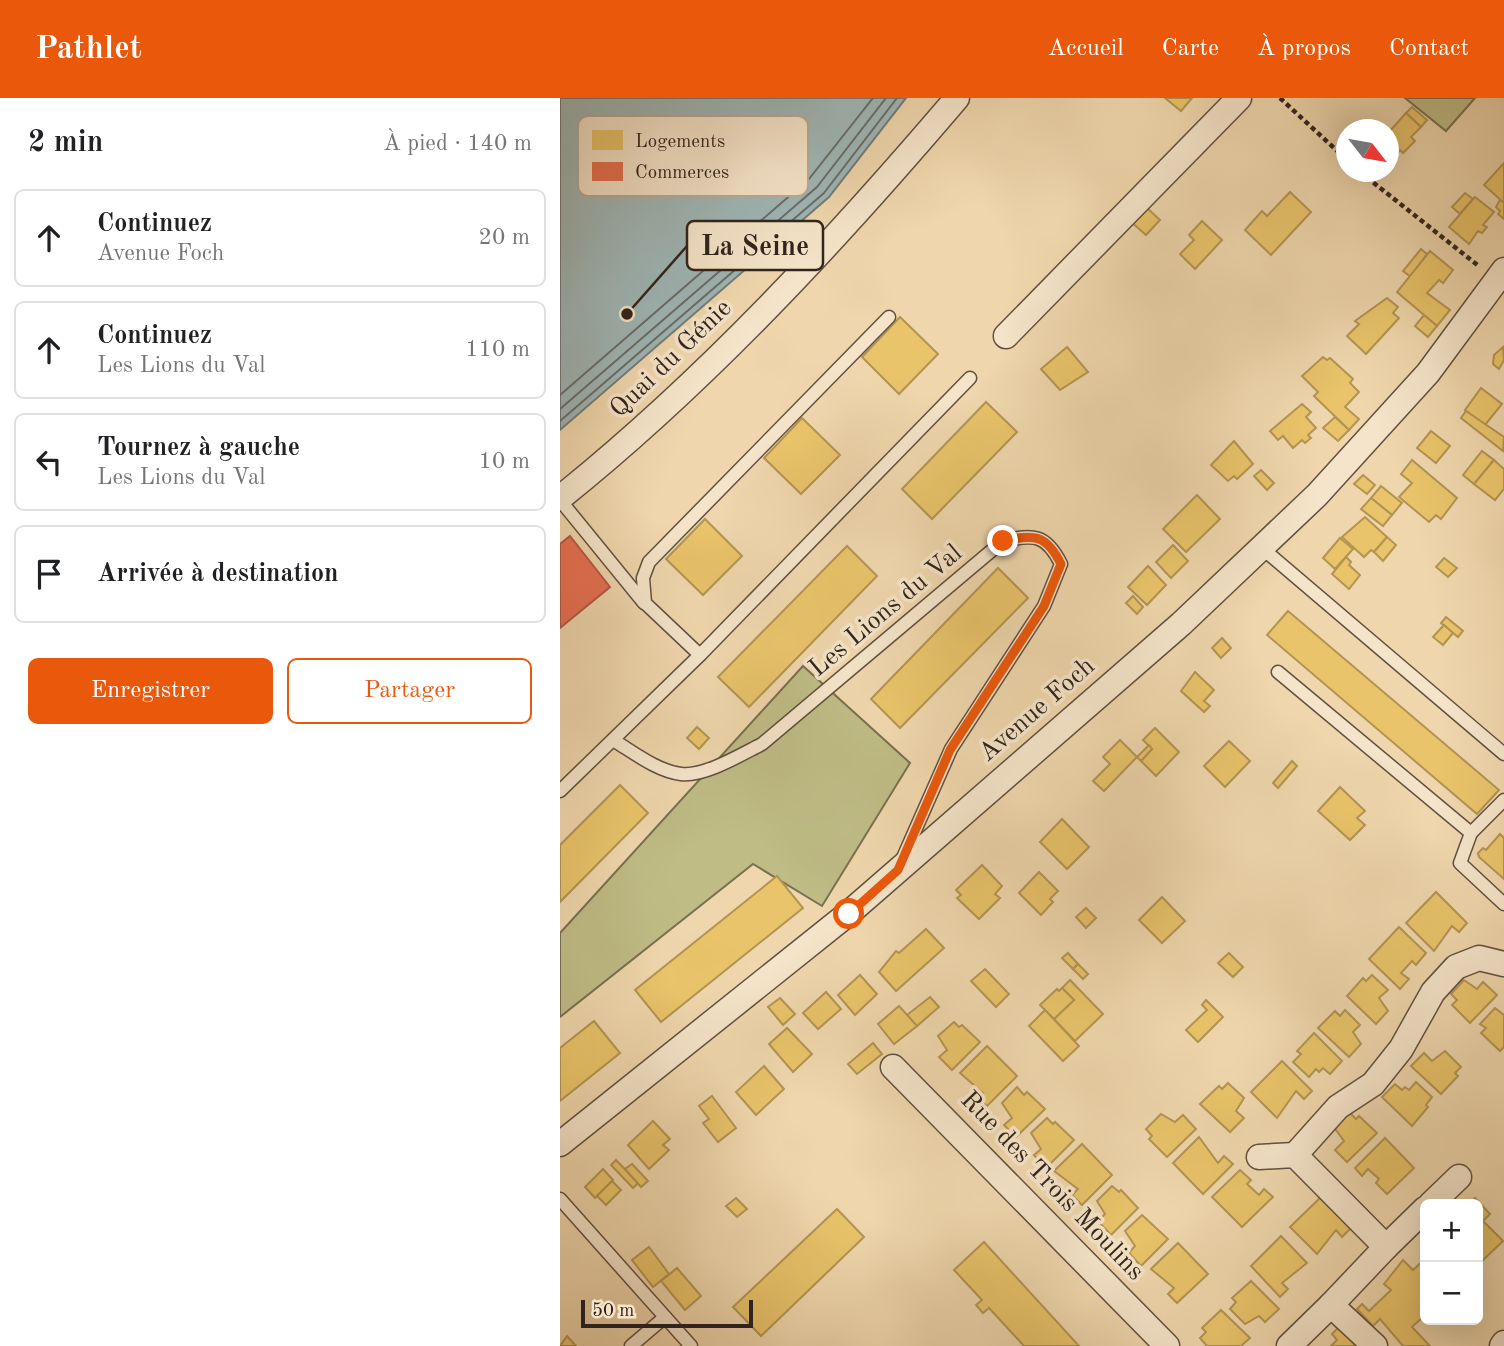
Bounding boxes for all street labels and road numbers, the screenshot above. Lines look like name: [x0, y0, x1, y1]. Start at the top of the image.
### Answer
street label: Quai du Génie: [605, 295, 737, 423]
street label: Les Lions du Val: [805, 540, 967, 682]
street label: Avenue Foch: [974, 653, 1100, 767]
street label: Rue des Trois Moulins: [955, 1087, 1149, 1285]

